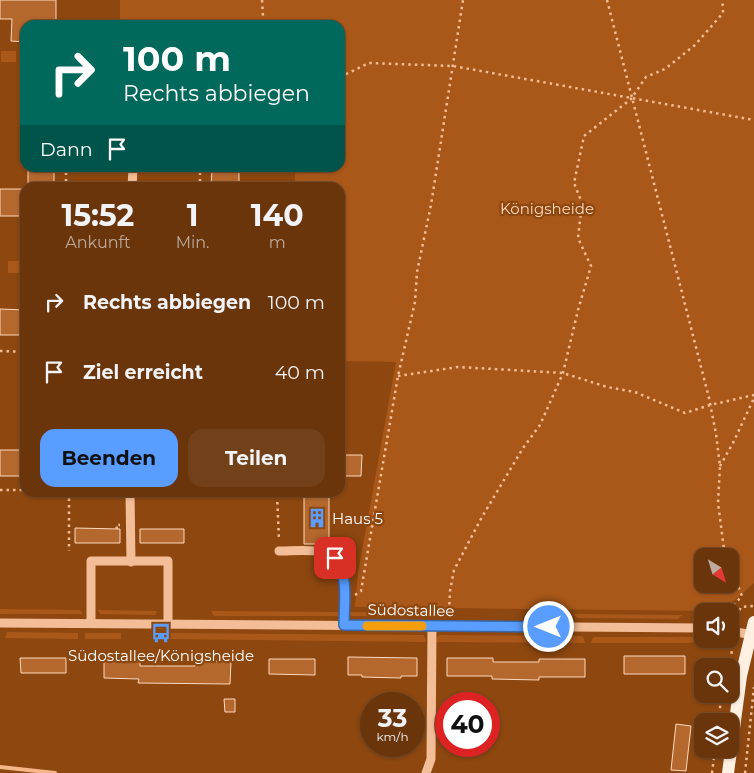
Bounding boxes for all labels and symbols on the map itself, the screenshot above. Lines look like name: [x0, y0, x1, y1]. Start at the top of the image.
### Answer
park label: Königsheide: [500, 199, 594, 218]
building icon: Haus 5: [306, 507, 328, 529]
place label: Haus 5: [332, 509, 383, 528]
pin: [314, 537, 356, 579]
north arrow: [694, 548, 739, 592]
street label: Südostallee: [367, 600, 455, 620]
position arrow: [522, 600, 574, 652]
bus stop icon: Südostallee/Königsheide: [150, 622, 172, 644]
place label: Südostallee/Königsheide: [68, 646, 254, 665]
speed limit sign: 40: [435, 692, 500, 757]

